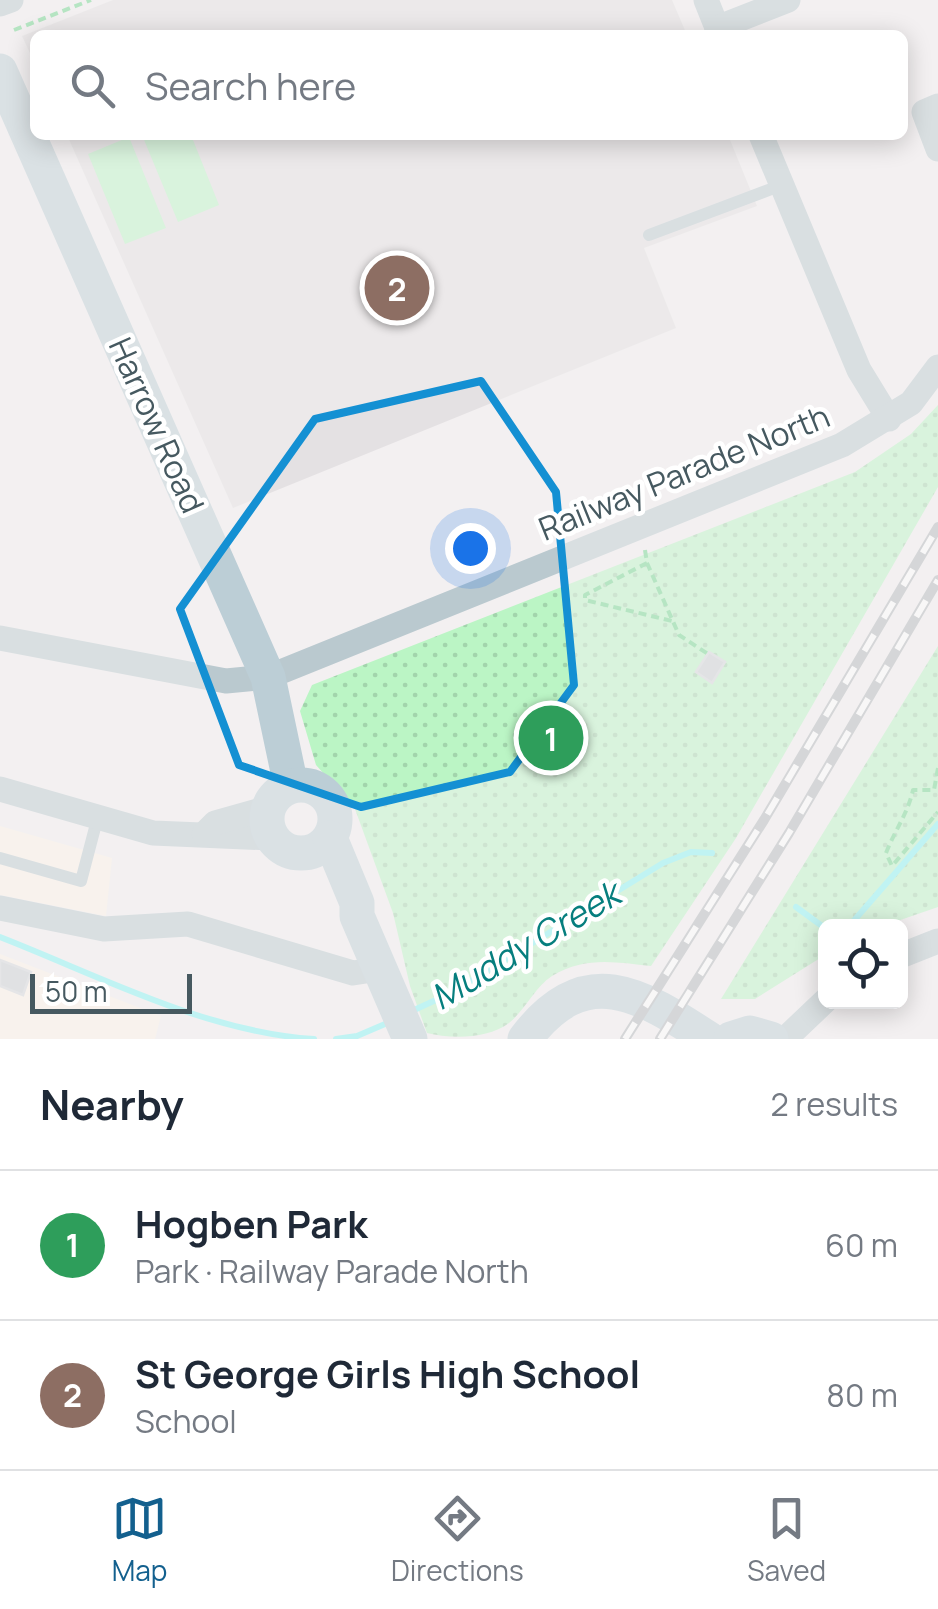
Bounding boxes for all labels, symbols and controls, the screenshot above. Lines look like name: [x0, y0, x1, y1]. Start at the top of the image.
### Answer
search box: [30, 30, 908, 140]
icon: search: [65, 58, 120, 113]
text: Search here: [145, 59, 356, 111]
pin: 2: [364, 250, 430, 326]
street label: Harrow Road: [99, 330, 215, 520]
street label: Railway Parade North: [532, 394, 836, 550]
your location: [445, 523, 496, 574]
pin: 1: [518, 700, 584, 776]
water label: Muddy Creek: [421, 867, 633, 1020]
map controls: [818, 919, 908, 1009]
button: locate: [818, 919, 908, 1009]
scale bar: [30, 969, 192, 1014]
text: 50 m: [45, 972, 108, 1010]
text: Nearby: [40, 1075, 184, 1133]
text: 2 results: [771, 1082, 898, 1126]
text: Hogben Park: [135, 1197, 368, 1249]
text: 1: [65, 1223, 80, 1267]
text: 60 m: [825, 1223, 898, 1267]
text: Park · Railway Parade North: [135, 1249, 529, 1293]
text: St George Girls High School: [135, 1347, 640, 1399]
text: 2: [63, 1373, 82, 1417]
text: 80 m: [826, 1373, 898, 1417]
text: School: [135, 1399, 237, 1443]
tab: Map: [112, 1491, 167, 1589]
tab: Directions: [391, 1491, 524, 1589]
tab: Saved: [747, 1491, 826, 1589]

